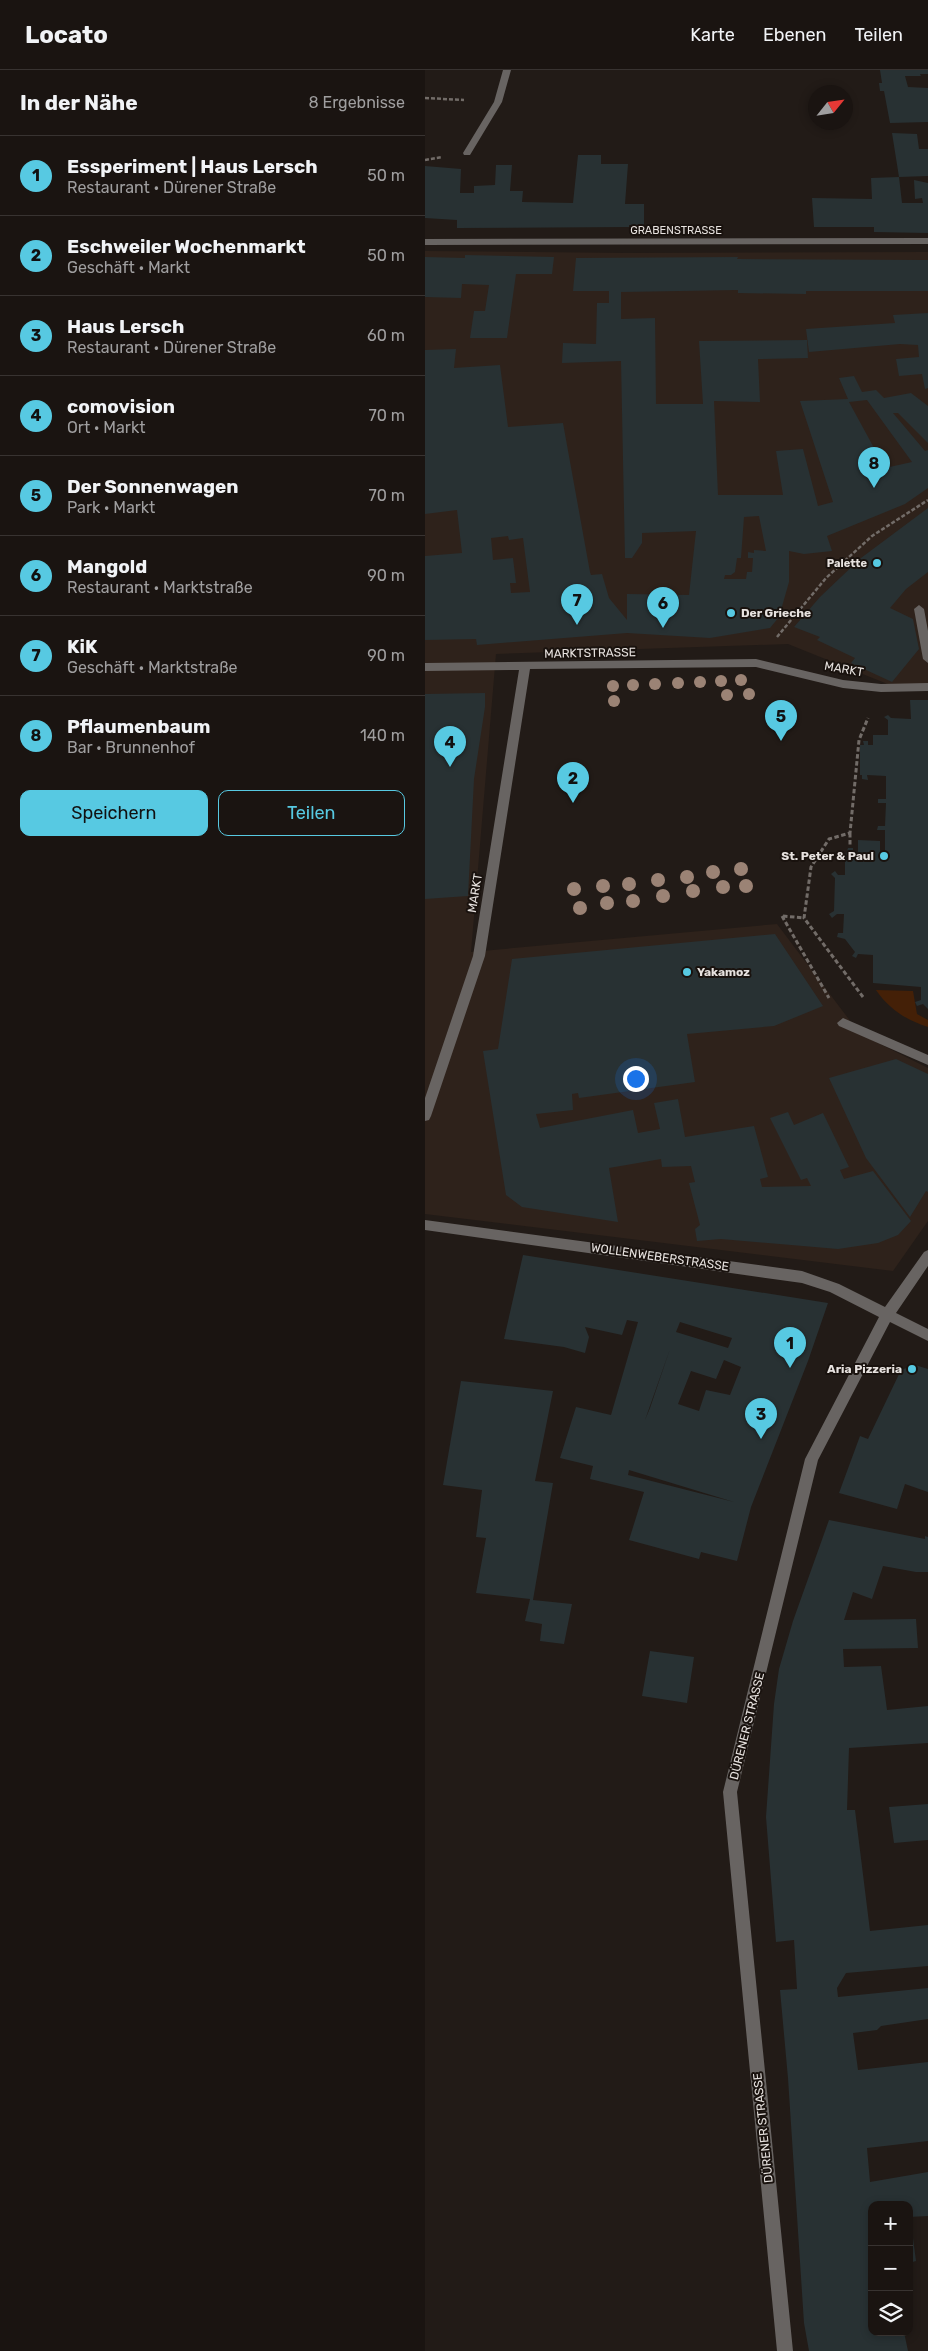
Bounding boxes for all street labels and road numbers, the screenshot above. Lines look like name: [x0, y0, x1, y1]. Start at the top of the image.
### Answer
street label: GRABENSTRASSE: [630, 224, 722, 237]
street label: MARKTSTRASSE: [544, 645, 636, 661]
street label: MARKT: [823, 659, 865, 679]
street label: MARKT: [465, 872, 485, 914]
street label: WOLLENWEBERSTRASSE: [590, 1240, 730, 1274]
street label: DÜRENER STRASSE: [727, 1671, 767, 1781]
street label: DÜRENER STRASSE: [750, 2072, 776, 2184]

